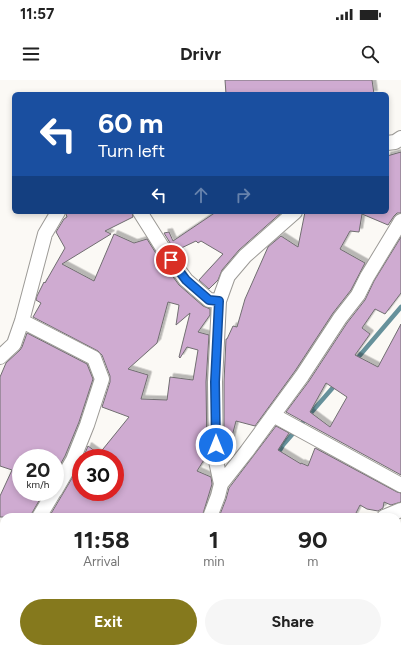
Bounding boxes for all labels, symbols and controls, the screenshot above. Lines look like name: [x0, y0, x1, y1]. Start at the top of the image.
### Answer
text: 11:57: [20, 5, 54, 23]
icon: menu: [20, 43, 42, 65]
text: Drivr: [180, 43, 221, 65]
icon: search: [359, 43, 381, 65]
text: 60 m: [98, 106, 163, 140]
icon: left: [32, 108, 84, 160]
text: Turn left: [98, 140, 165, 162]
icon: left: [148, 184, 170, 206]
icon: ahead: [190, 184, 212, 206]
icon: right: [232, 184, 254, 206]
pin: [154, 243, 188, 277]
icon: arrive: [160, 249, 182, 271]
position arrow: [195, 424, 237, 466]
speed limit sign: 30: [72, 449, 124, 501]
text: 20: [26, 458, 50, 482]
text: km/h: [27, 478, 49, 491]
text: 11:58: [74, 525, 130, 554]
text: 1: [209, 525, 219, 554]
text: 90: [298, 525, 327, 554]
text: Arrival: [83, 554, 120, 569]
text: min: [203, 554, 224, 569]
text: m: [307, 554, 318, 569]
button: Exit: [20, 599, 197, 645]
button: Share: [205, 599, 381, 645]

